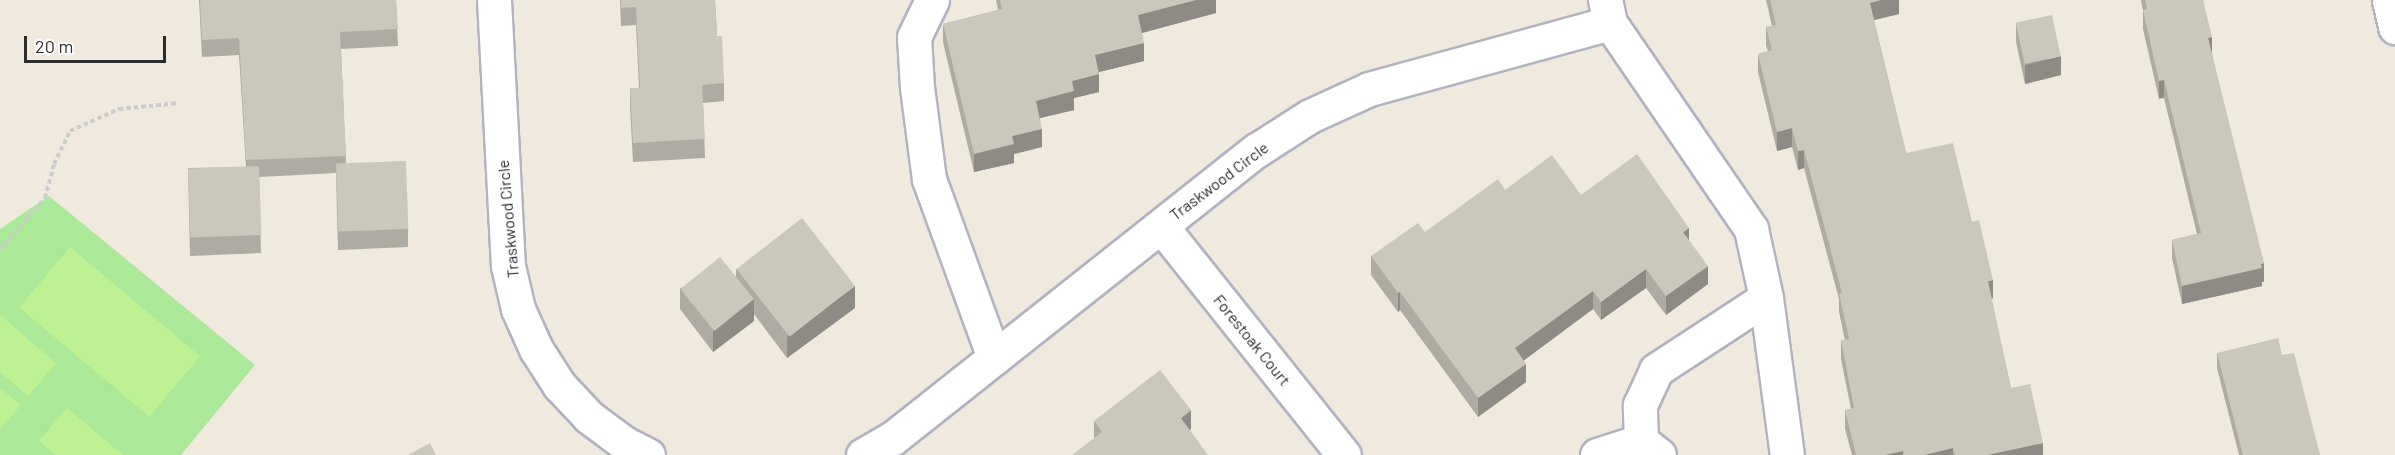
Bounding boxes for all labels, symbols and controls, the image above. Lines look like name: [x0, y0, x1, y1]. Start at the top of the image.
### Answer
scale bar: [27, 24, 170, 62]
text: 20 m: [35, 35, 73, 57]
street label: Traskwood Circle: [1166, 138, 1272, 224]
street label: Traskwood Circle: [493, 159, 523, 279]
street label: Forestoak Court: [1209, 291, 1295, 389]

